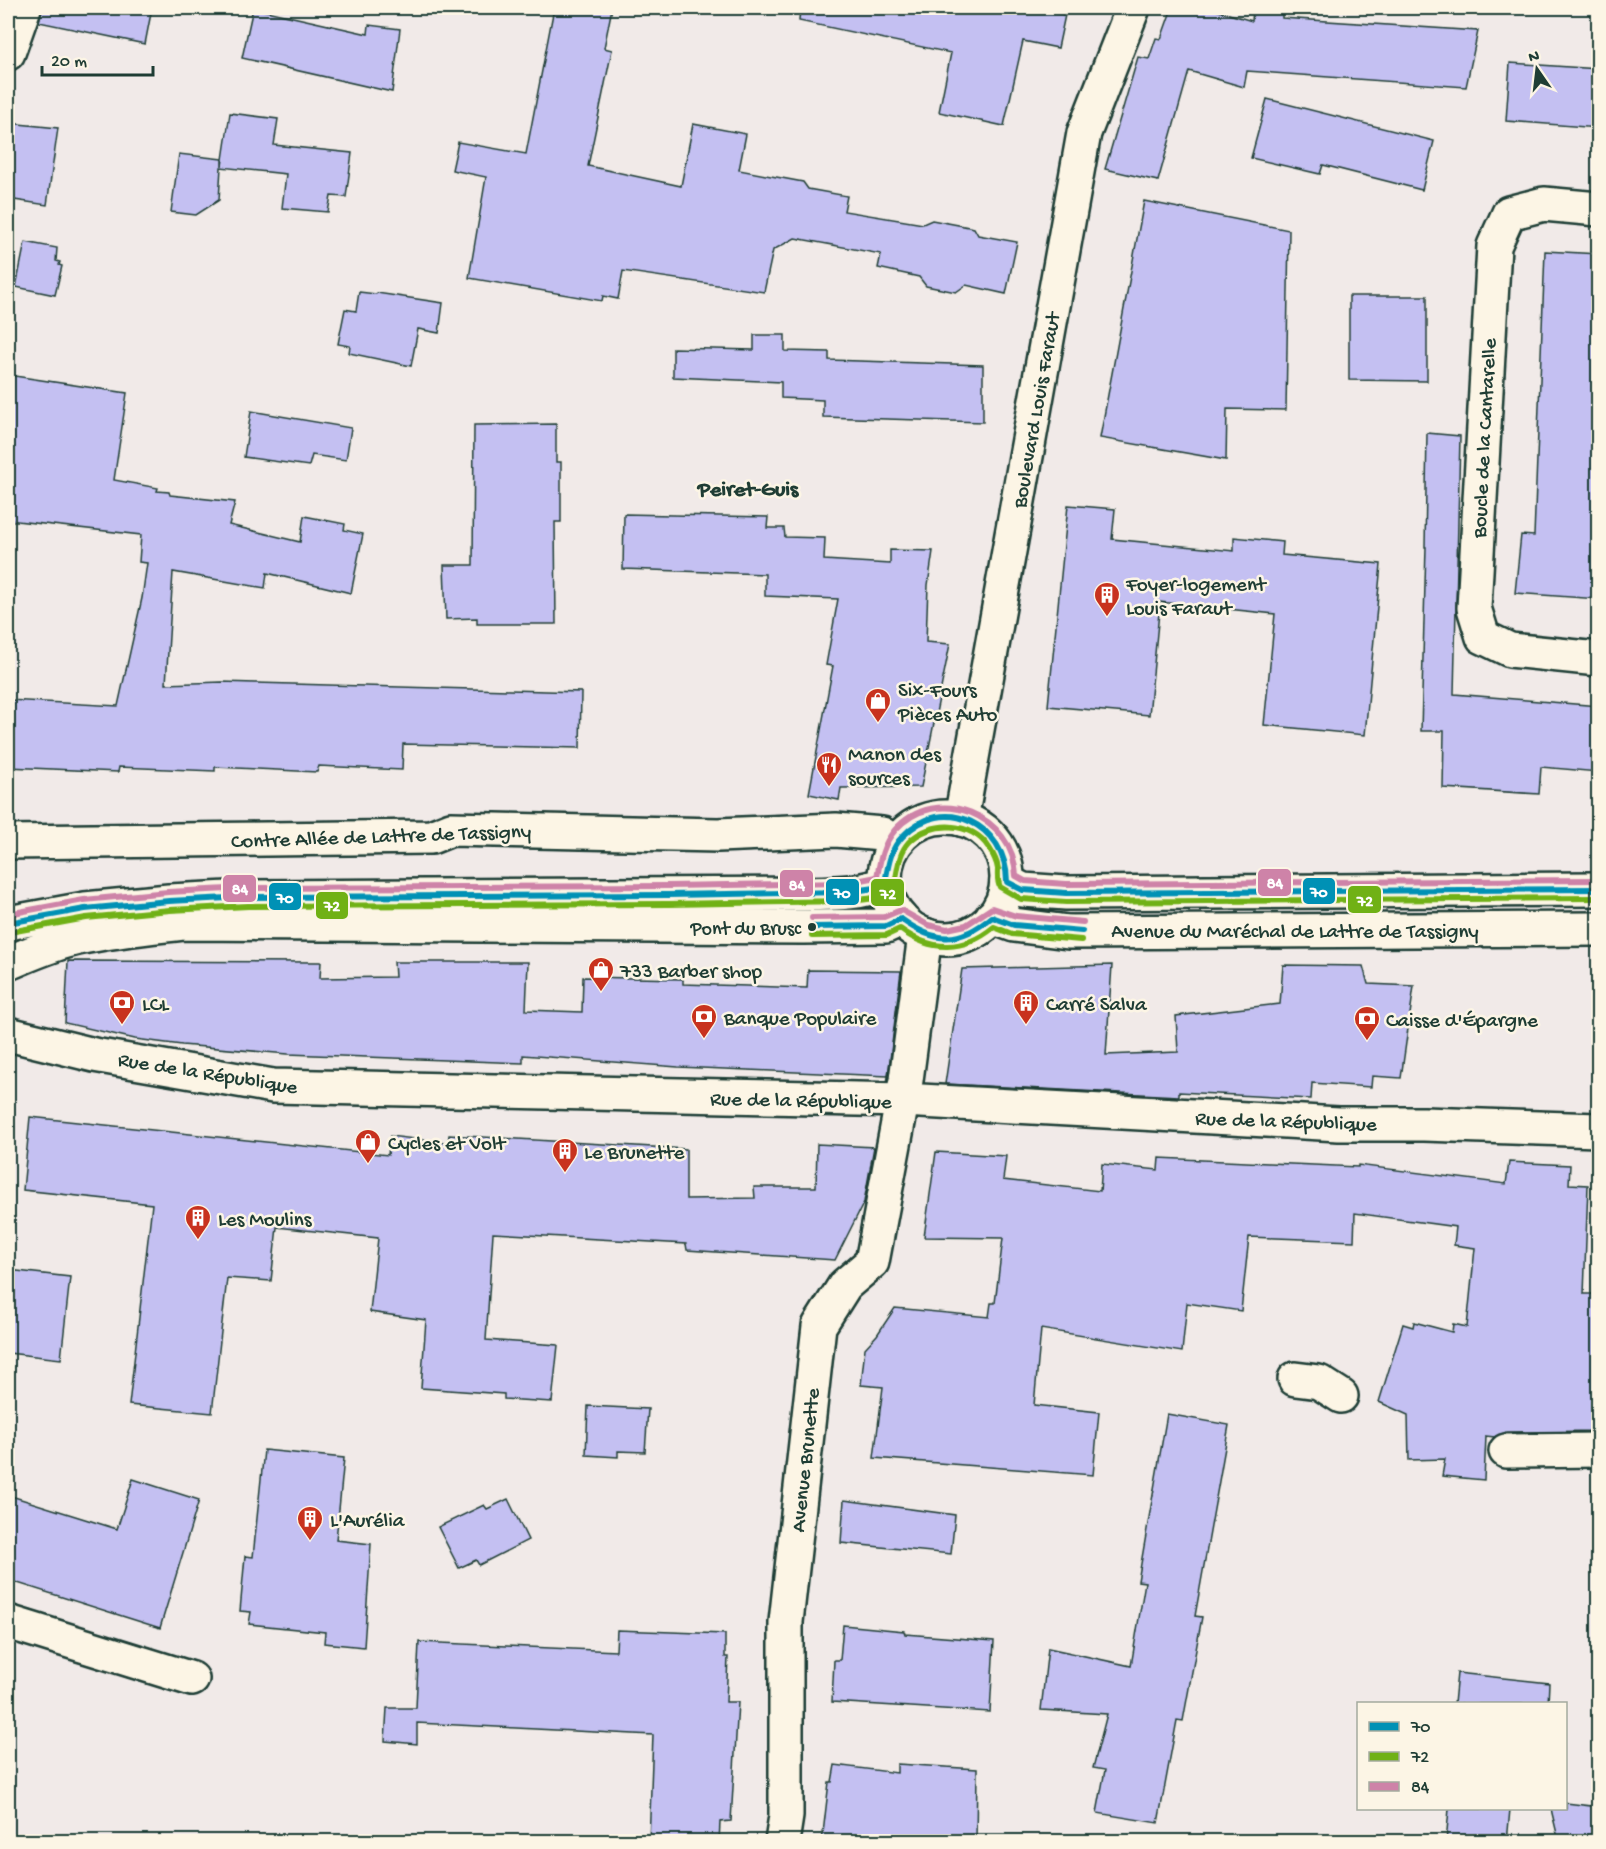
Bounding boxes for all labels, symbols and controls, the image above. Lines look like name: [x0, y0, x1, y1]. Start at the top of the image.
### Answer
scale bar: [42, 39, 153, 77]
north arrow: [1507, 39, 1567, 99]
text: N: [1527, 47, 1542, 68]
text: 20 m: [51, 52, 87, 73]
street label: Boulevard Louis Faraut: [1009, 308, 1068, 511]
street label: Boucle de la Cantarelle: [1469, 336, 1504, 540]
district label: Peiret-Guis: [697, 478, 800, 504]
place label: Foyer-logement Louis Faraut: [1125, 574, 1268, 623]
building icon: Foyer-logement Louis Faraut: [1092, 580, 1122, 618]
place label: Six-Fours Pièces Auto: [897, 680, 997, 729]
shop icon: Six-Fours Pièces Auto: [863, 686, 893, 724]
place label: Manon des sources: [848, 744, 942, 793]
restaurant icon: Manon des sources: [814, 750, 844, 788]
street label: Contre Allée de Lattre de Tassigny: [231, 821, 532, 856]
line badge: 84: [1257, 868, 1292, 897]
line badge: 84: [779, 869, 814, 898]
line badge: 84: [222, 874, 257, 903]
text: 84: [1267, 876, 1284, 895]
line badge: 70: [1302, 877, 1336, 905]
text: 84: [789, 878, 806, 897]
line badge: 70: [825, 878, 860, 906]
line badge: 72: [870, 878, 905, 907]
text: 84: [232, 882, 249, 901]
line badge: 70: [268, 882, 302, 911]
text: 70: [1309, 885, 1328, 904]
line badge: 72: [1347, 885, 1382, 914]
text: 70: [832, 886, 851, 905]
text: 72: [879, 887, 896, 906]
text: 70: [275, 891, 294, 910]
line badge: 72: [315, 891, 349, 920]
text: 72: [1356, 894, 1373, 913]
text: 72: [323, 899, 340, 918]
place label: Pont du Brusc: [689, 919, 802, 942]
marker: Pont du Brusc: [806, 921, 818, 933]
street label: Avenue du Maréchal de Lattre de Tassigny: [1111, 921, 1479, 946]
shop icon: 733 Barber shop: [586, 955, 616, 993]
place label: 733 Barber shop: [619, 961, 763, 986]
bank icon: LCL: [107, 988, 137, 1026]
building icon: Carré Salva: [1011, 988, 1041, 1026]
place label: LCL: [142, 994, 170, 1019]
place label: Carré Salva: [1046, 994, 1148, 1019]
bank icon: Banque Populaire: [689, 1002, 719, 1040]
bank icon: Caisse d'Épargne: [1352, 1004, 1382, 1042]
place label: Banque Populaire: [723, 1008, 878, 1033]
place label: Caisse d'Épargne: [1386, 1010, 1539, 1035]
street label: Rue de la République: [116, 1049, 300, 1102]
street label: Rue de la République: [710, 1088, 893, 1117]
street label: Rue de la République: [1195, 1108, 1378, 1139]
shop icon: Cycles et Volt: [353, 1127, 383, 1165]
place label: Cycles et Volt: [388, 1133, 508, 1158]
building icon: Le Brunette: [550, 1136, 580, 1174]
place label: Le Brunette: [584, 1142, 685, 1167]
building icon: Les Moulins: [183, 1203, 213, 1241]
place label: Les Moulins: [218, 1209, 313, 1234]
street label: Avenue Brunette: [787, 1386, 828, 1534]
building icon: L'Aurélia: [295, 1504, 325, 1542]
place label: L'Aurélia: [330, 1510, 406, 1535]
legend: [1357, 1702, 1567, 1810]
text: 70: [1410, 1718, 1431, 1739]
text: 72: [1410, 1748, 1429, 1769]
text: 84: [1411, 1778, 1430, 1799]

